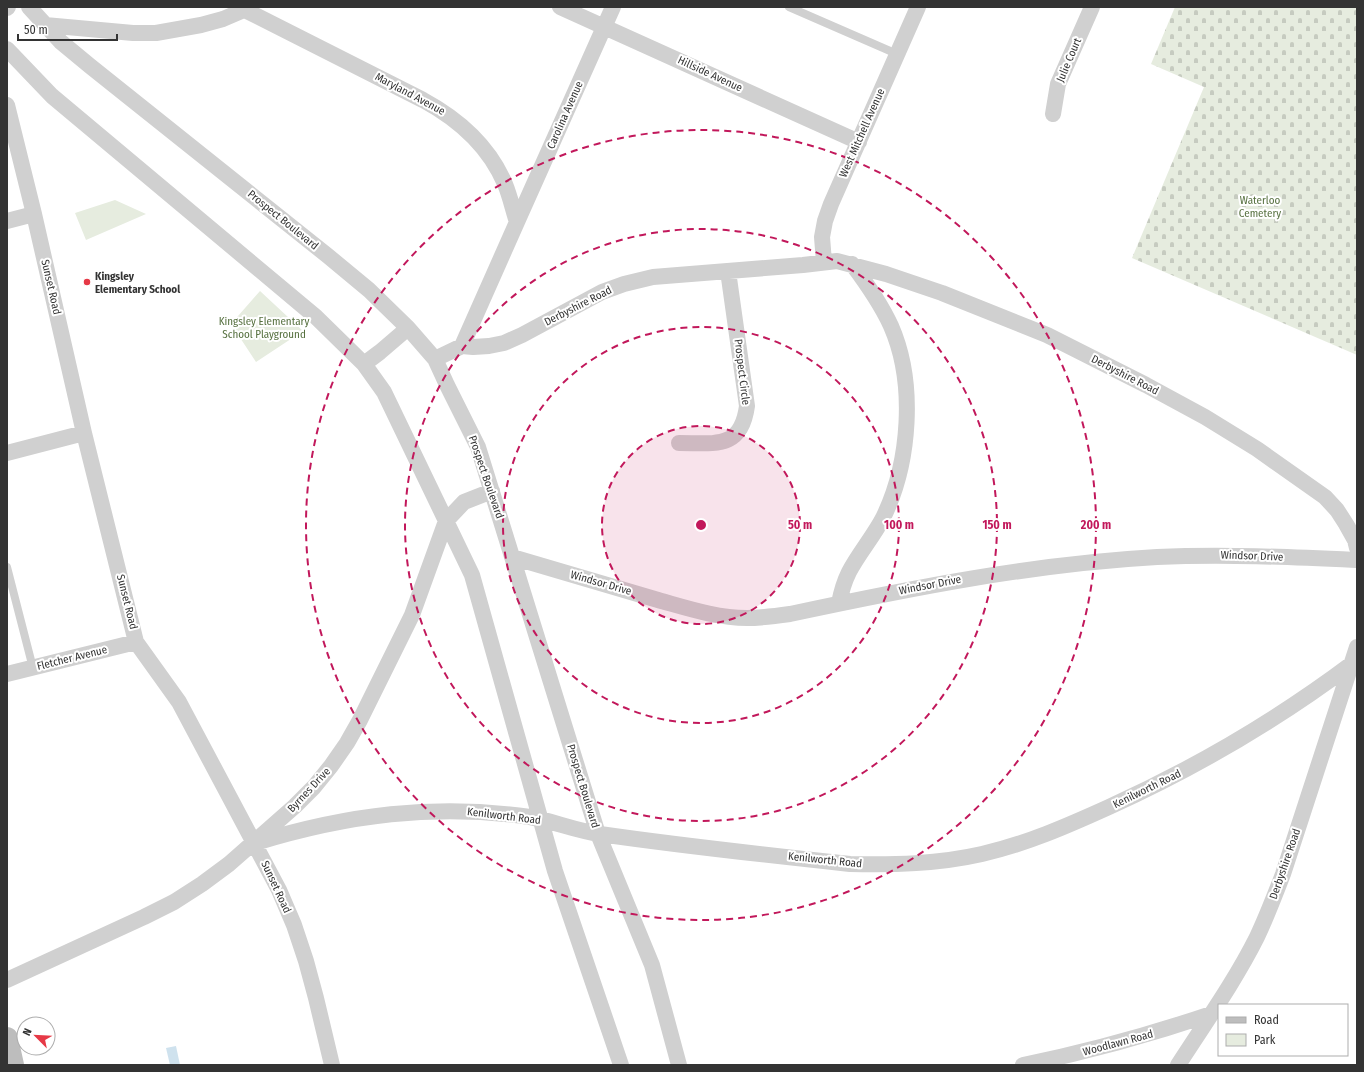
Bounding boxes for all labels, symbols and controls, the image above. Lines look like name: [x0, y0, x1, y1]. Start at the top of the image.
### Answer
scale bar: [18, 16, 117, 42]
text: 50 m: [24, 23, 48, 37]
street label: Julie Court: [1054, 36, 1084, 84]
street label: Hillside Avenue: [676, 53, 744, 95]
street label: Maryland Avenue: [373, 70, 447, 118]
street label: Carolina Avenue: [544, 79, 586, 151]
street label: West Mitchell Avenue: [837, 87, 887, 179]
street label: Prospect Boulevard: [245, 188, 321, 252]
park label: Waterloo Cemetery: [1239, 194, 1281, 220]
street label: Sunset Road: [38, 258, 64, 316]
place label: Kingsley Elementary School: [95, 270, 181, 296]
marker: Kingsley Elementary School: [82, 277, 92, 287]
street label: Derbyshire Road: [542, 283, 614, 329]
park label: Kingsley Elementary School Playground: [219, 315, 309, 341]
street label: Prospect Circle: [731, 338, 753, 406]
street label: Derbyshire Road: [1089, 352, 1161, 398]
street label: Prospect Boulevard: [466, 434, 506, 520]
centre of rings: [694, 518, 708, 532]
text: 50 m: [788, 518, 812, 532]
text: 100 m: [884, 518, 914, 532]
text: 150 m: [982, 518, 1012, 532]
text: 200 m: [1080, 518, 1111, 532]
street label: Windsor Drive: [1220, 548, 1284, 564]
street label: Windsor Drive: [569, 568, 633, 598]
street label: Sunset Road: [114, 573, 140, 631]
street label: Windsor Drive: [898, 573, 962, 597]
street label: Fletcher Avenue: [36, 643, 108, 673]
street label: Prospect Boulevard: [564, 742, 602, 830]
street label: Byrnes Drive: [285, 765, 333, 815]
street label: Kenilworth Road: [1111, 767, 1183, 811]
street label: Kenilworth Road: [466, 805, 542, 827]
street label: Derbyshire Road: [1267, 827, 1303, 901]
street label: Kenilworth Road: [787, 850, 863, 870]
street label: Sunset Road: [258, 859, 294, 915]
legend: [1218, 1004, 1348, 1056]
text: Road: [1254, 1013, 1279, 1027]
north arrow: [16, 1016, 56, 1056]
text: N: [20, 1026, 35, 1038]
street label: Woodlawn Road: [1081, 1027, 1155, 1059]
text: Park: [1254, 1033, 1276, 1047]

